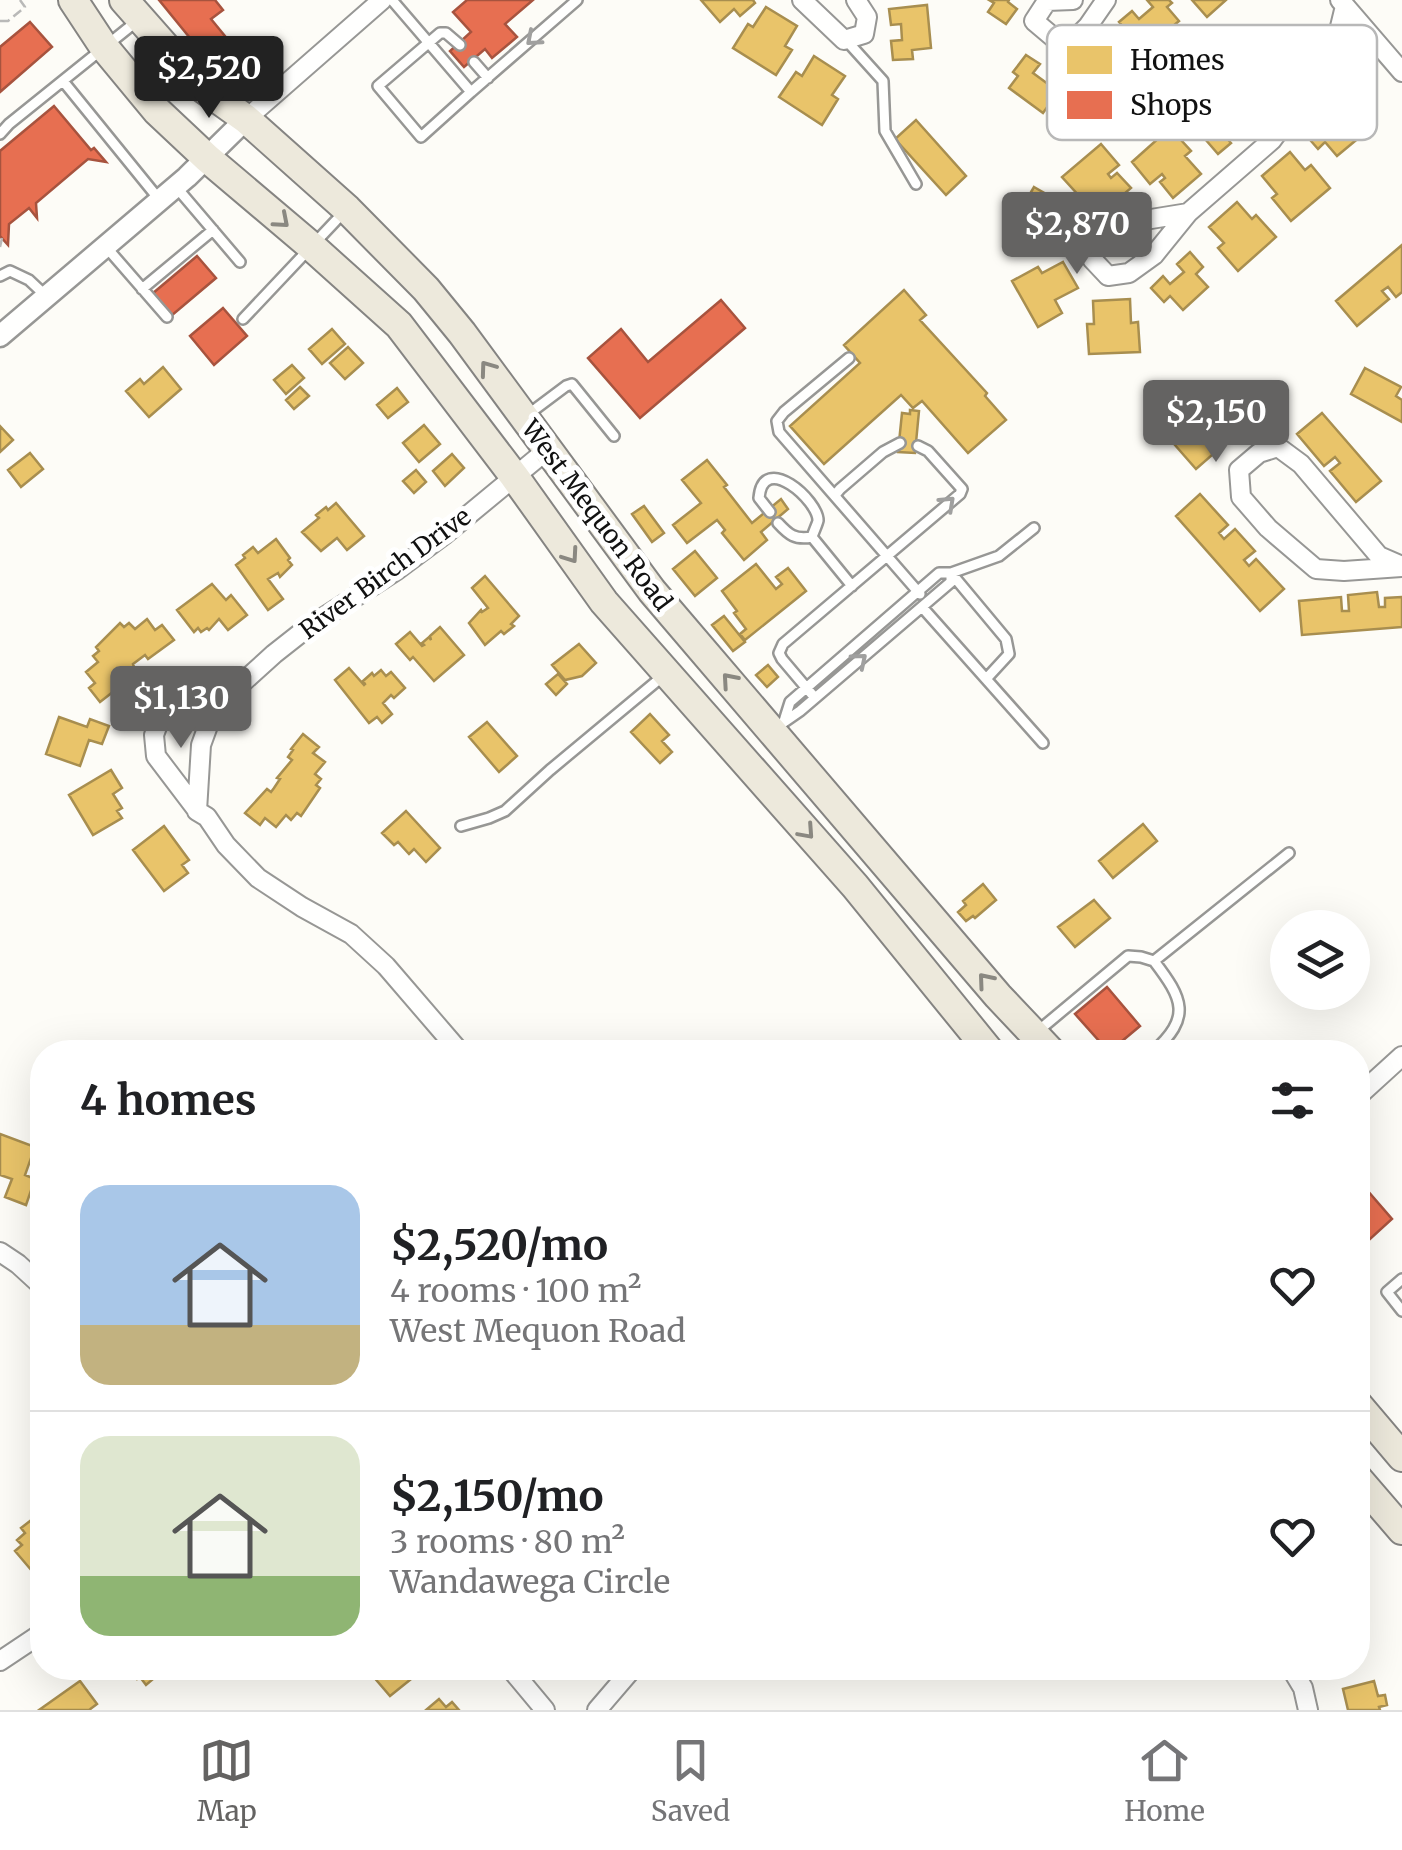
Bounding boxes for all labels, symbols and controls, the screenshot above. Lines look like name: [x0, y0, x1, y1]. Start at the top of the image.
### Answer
legend: [1047, 25, 1377, 140]
one-way arrow: [526, 27, 544, 45]
pin: $2,520: [128, 36, 290, 121]
text: Homes: [1130, 42, 1225, 78]
text: $2,520: [156, 48, 262, 88]
text: Shops: [1130, 87, 1212, 123]
pin: $2,870: [996, 192, 1158, 277]
text: $2,870: [1024, 204, 1130, 244]
one-way arrow: [270, 209, 289, 227]
one-way arrow: [481, 361, 499, 379]
pin: $2,150: [1135, 380, 1297, 465]
text: $2,150: [1165, 392, 1267, 432]
street label: West Mequon Road: [514, 412, 679, 617]
one-way arrow: [937, 497, 955, 515]
street label: River Birch Drive: [293, 500, 477, 646]
one-way arrow: [559, 545, 577, 563]
one-way arrow: [849, 654, 867, 672]
pin: $1,130: [100, 666, 262, 751]
one-way arrow: [722, 673, 740, 692]
text: $1,130: [132, 678, 230, 718]
one-way arrow: [795, 820, 813, 839]
map controls: [1270, 910, 1370, 1010]
button: layers: [1270, 910, 1370, 1010]
one-way arrow: [979, 974, 997, 992]
icon: filters: [1265, 1073, 1320, 1128]
text: 4 homes: [80, 1074, 257, 1126]
text: $2,520/mo: [390, 1219, 608, 1271]
icon: home: [160, 1225, 280, 1345]
icon: heart: [1265, 1258, 1320, 1313]
text: 4 rooms · 100 m²: [390, 1271, 641, 1311]
text: West Mequon Road: [390, 1311, 686, 1351]
text: $2,150/mo: [390, 1470, 604, 1522]
icon: home: [160, 1476, 280, 1596]
icon: heart: [1265, 1509, 1320, 1564]
text: 3 rooms · 80 m²: [390, 1522, 625, 1562]
text: Wandawega Circle: [390, 1562, 670, 1602]
tab: Map: [197, 1733, 257, 1829]
tab: Saved: [651, 1733, 730, 1829]
tab: Home: [1124, 1733, 1205, 1829]

